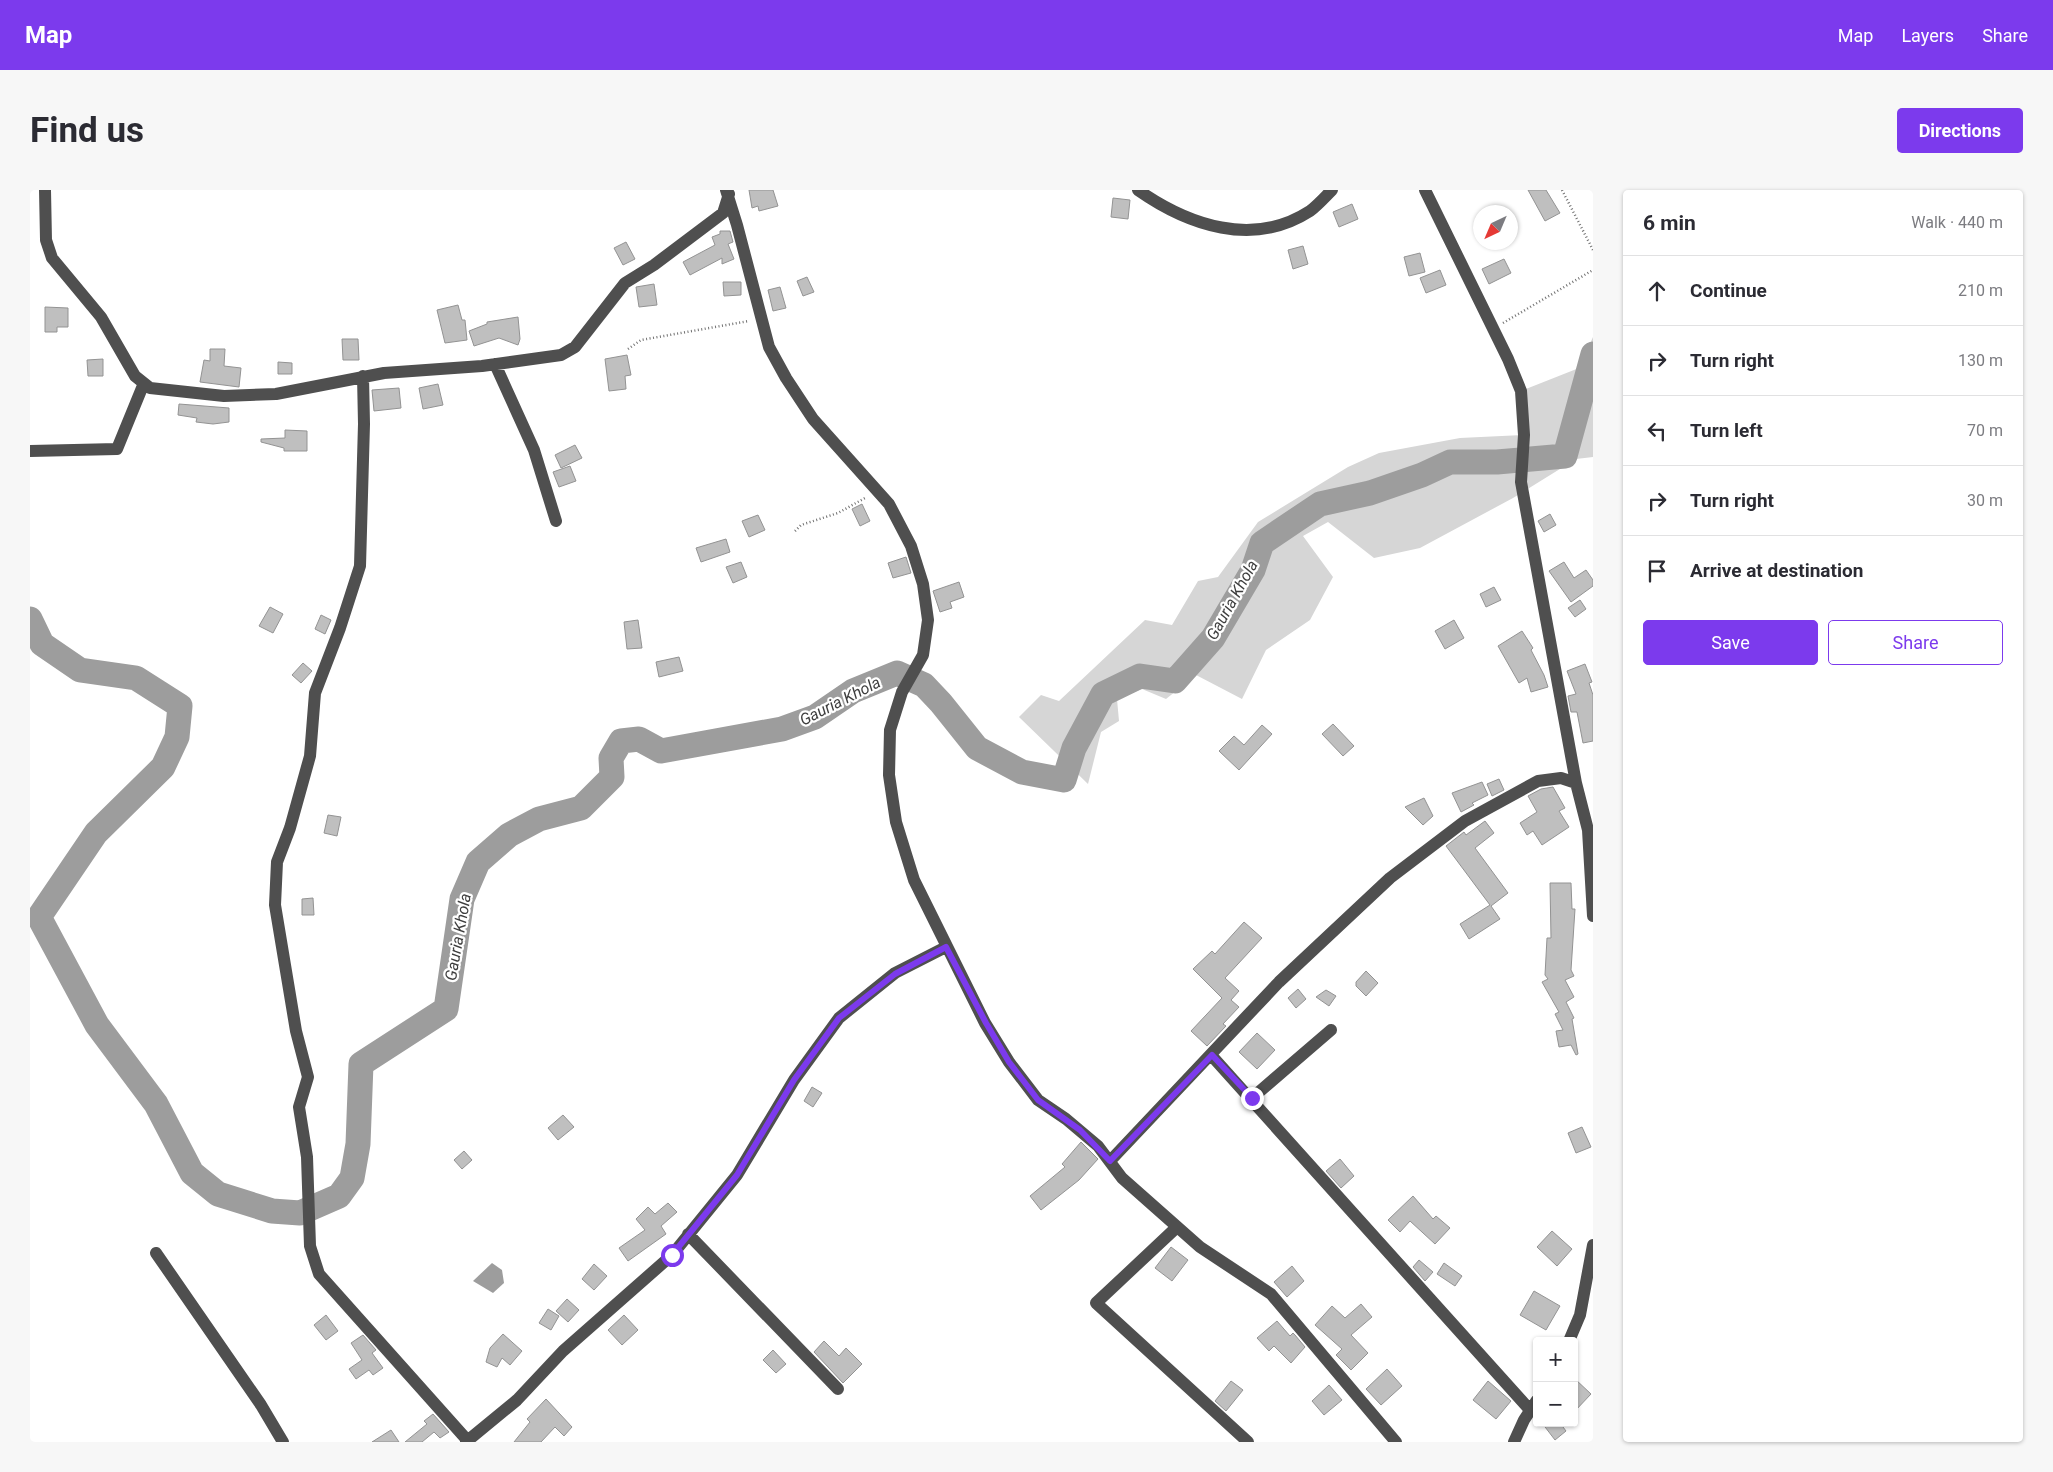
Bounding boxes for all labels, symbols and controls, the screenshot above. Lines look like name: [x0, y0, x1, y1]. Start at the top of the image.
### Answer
text: Map: [25, 21, 72, 49]
text: Map: [1838, 25, 1873, 46]
text: Layers: [1901, 25, 1954, 46]
text: Share: [1982, 25, 2028, 46]
button: Directions: [1897, 108, 2023, 153]
text: Find us: [30, 110, 144, 151]
north arrow: [1473, 205, 1518, 250]
text: 6 min: [1643, 211, 1696, 235]
text: Walk · 440 m: [1911, 213, 2003, 232]
icon: ahead: [1643, 277, 1671, 305]
text: Continue: [1690, 279, 1767, 302]
text: 210 m: [1958, 281, 2003, 300]
icon: right: [1643, 347, 1671, 375]
text: Turn right: [1690, 349, 1774, 372]
text: 130 m: [1958, 351, 2003, 370]
icon: left: [1643, 417, 1671, 445]
text: Turn left: [1690, 419, 1763, 442]
text: 70 m: [1967, 421, 2003, 440]
icon: right: [1643, 487, 1671, 515]
text: Turn right: [1690, 489, 1774, 512]
text: 30 m: [1967, 491, 2003, 510]
water label: Gauria Khola: [1202, 557, 1262, 643]
icon: arrive: [1643, 557, 1671, 585]
text: Arrive at destination: [1690, 559, 1863, 582]
button: Save: [1643, 620, 1818, 665]
button: Share: [1828, 620, 2003, 665]
water label: Gauria Khola: [796, 672, 884, 730]
water label: Gauria Khola: [441, 892, 475, 982]
route end: [1241, 1087, 1264, 1110]
route start: [661, 1244, 684, 1267]
map controls: [1533, 1337, 1578, 1427]
button: +: [1533, 1337, 1578, 1382]
button: −: [1533, 1382, 1578, 1427]

